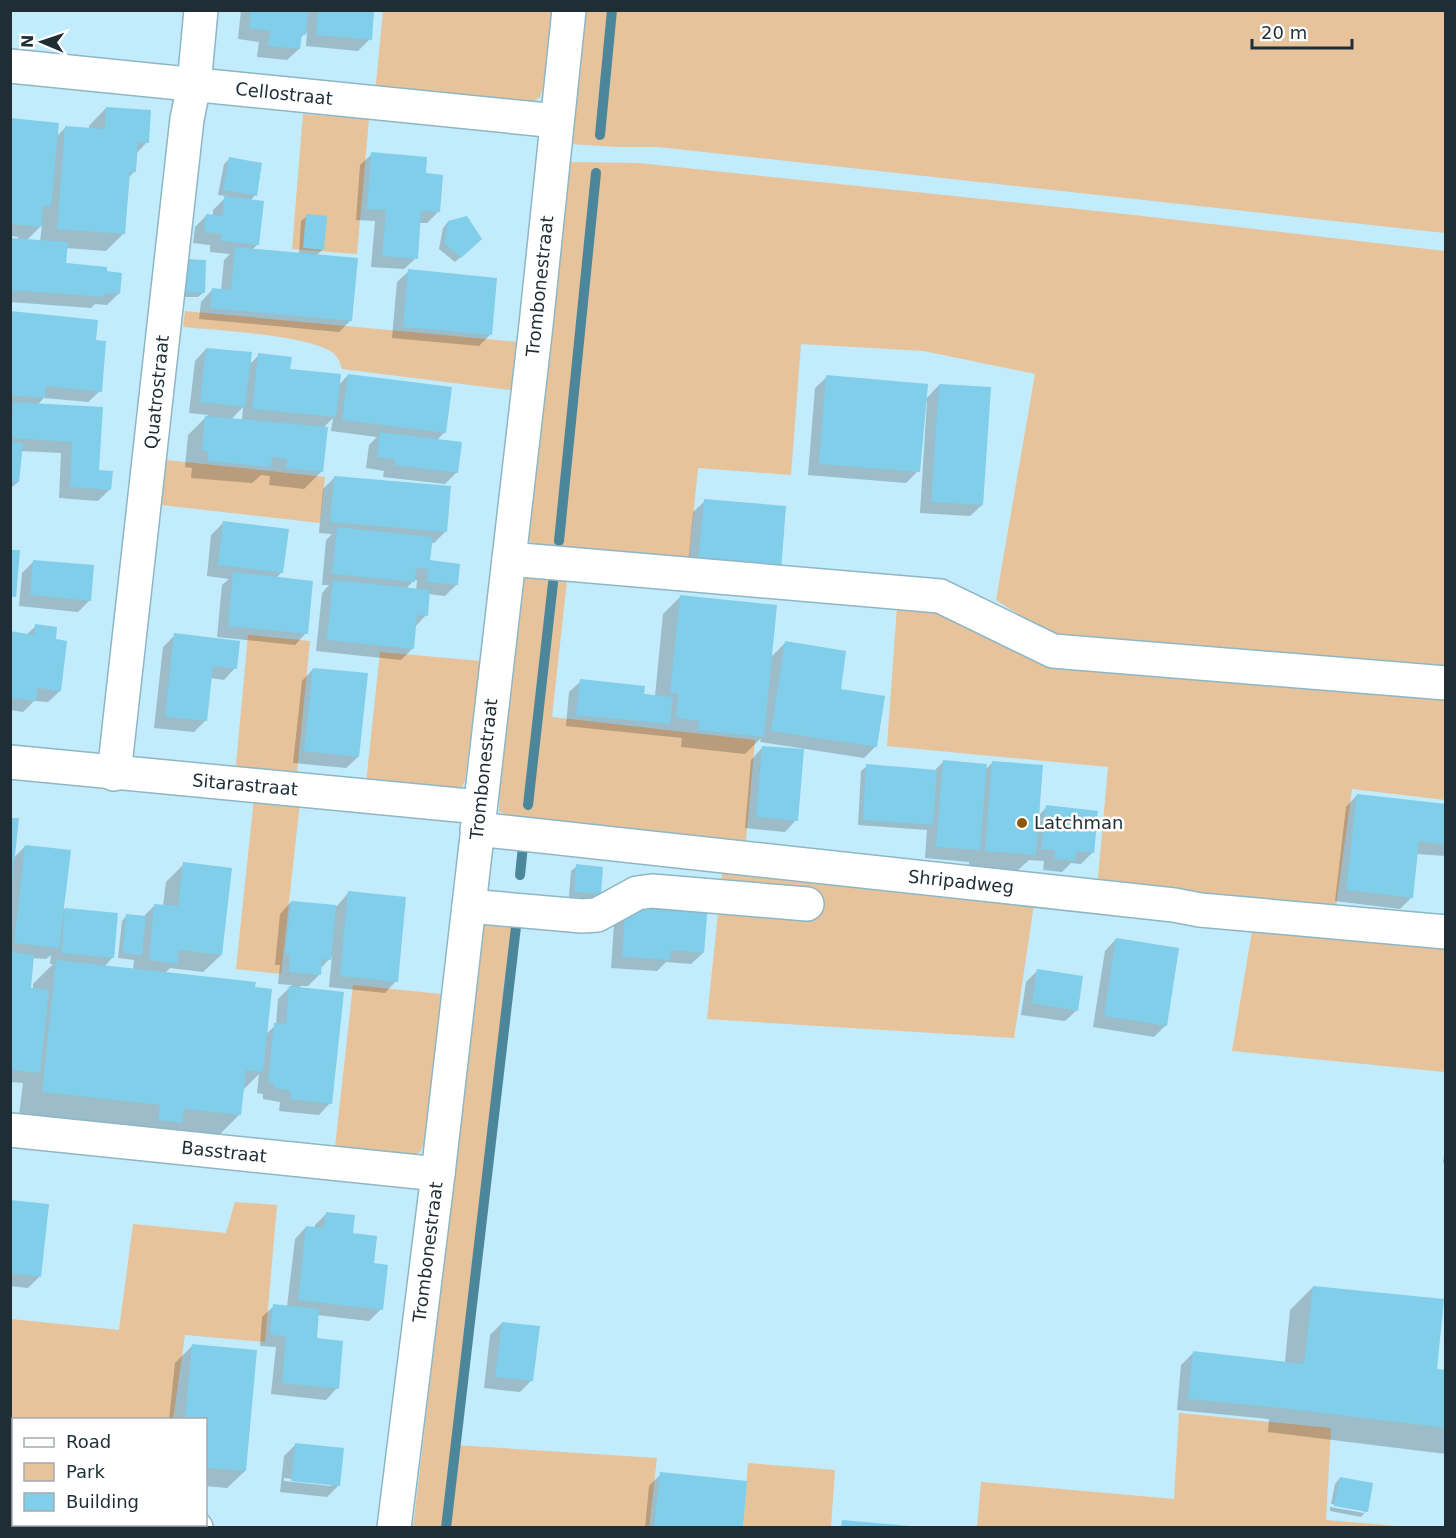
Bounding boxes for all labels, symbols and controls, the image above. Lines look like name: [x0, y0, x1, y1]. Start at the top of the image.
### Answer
north arrow: [12, 12, 72, 72]
scale bar: [1252, 12, 1352, 50]
text: 20 m: [1261, 22, 1307, 43]
text: N: [18, 34, 37, 49]
street label: Cellostraat: [234, 78, 334, 109]
street label: Trombonestraat: [522, 214, 557, 359]
street label: Quatrostraat: [140, 334, 173, 450]
street label: Trombonestraat: [466, 697, 501, 842]
street label: Sitarastraat: [191, 769, 299, 800]
place label: Latchman: [1034, 812, 1123, 833]
marker: Latchman: [1015, 816, 1029, 830]
street label: Shripadweg: [907, 866, 1015, 898]
street label: Basstraat: [180, 1137, 268, 1166]
street label: Trombonestraat: [408, 1180, 447, 1325]
legend: [12, 1418, 207, 1526]
text: Road: [66, 1431, 111, 1452]
text: Park: [66, 1461, 105, 1482]
text: Building: [66, 1491, 139, 1512]

